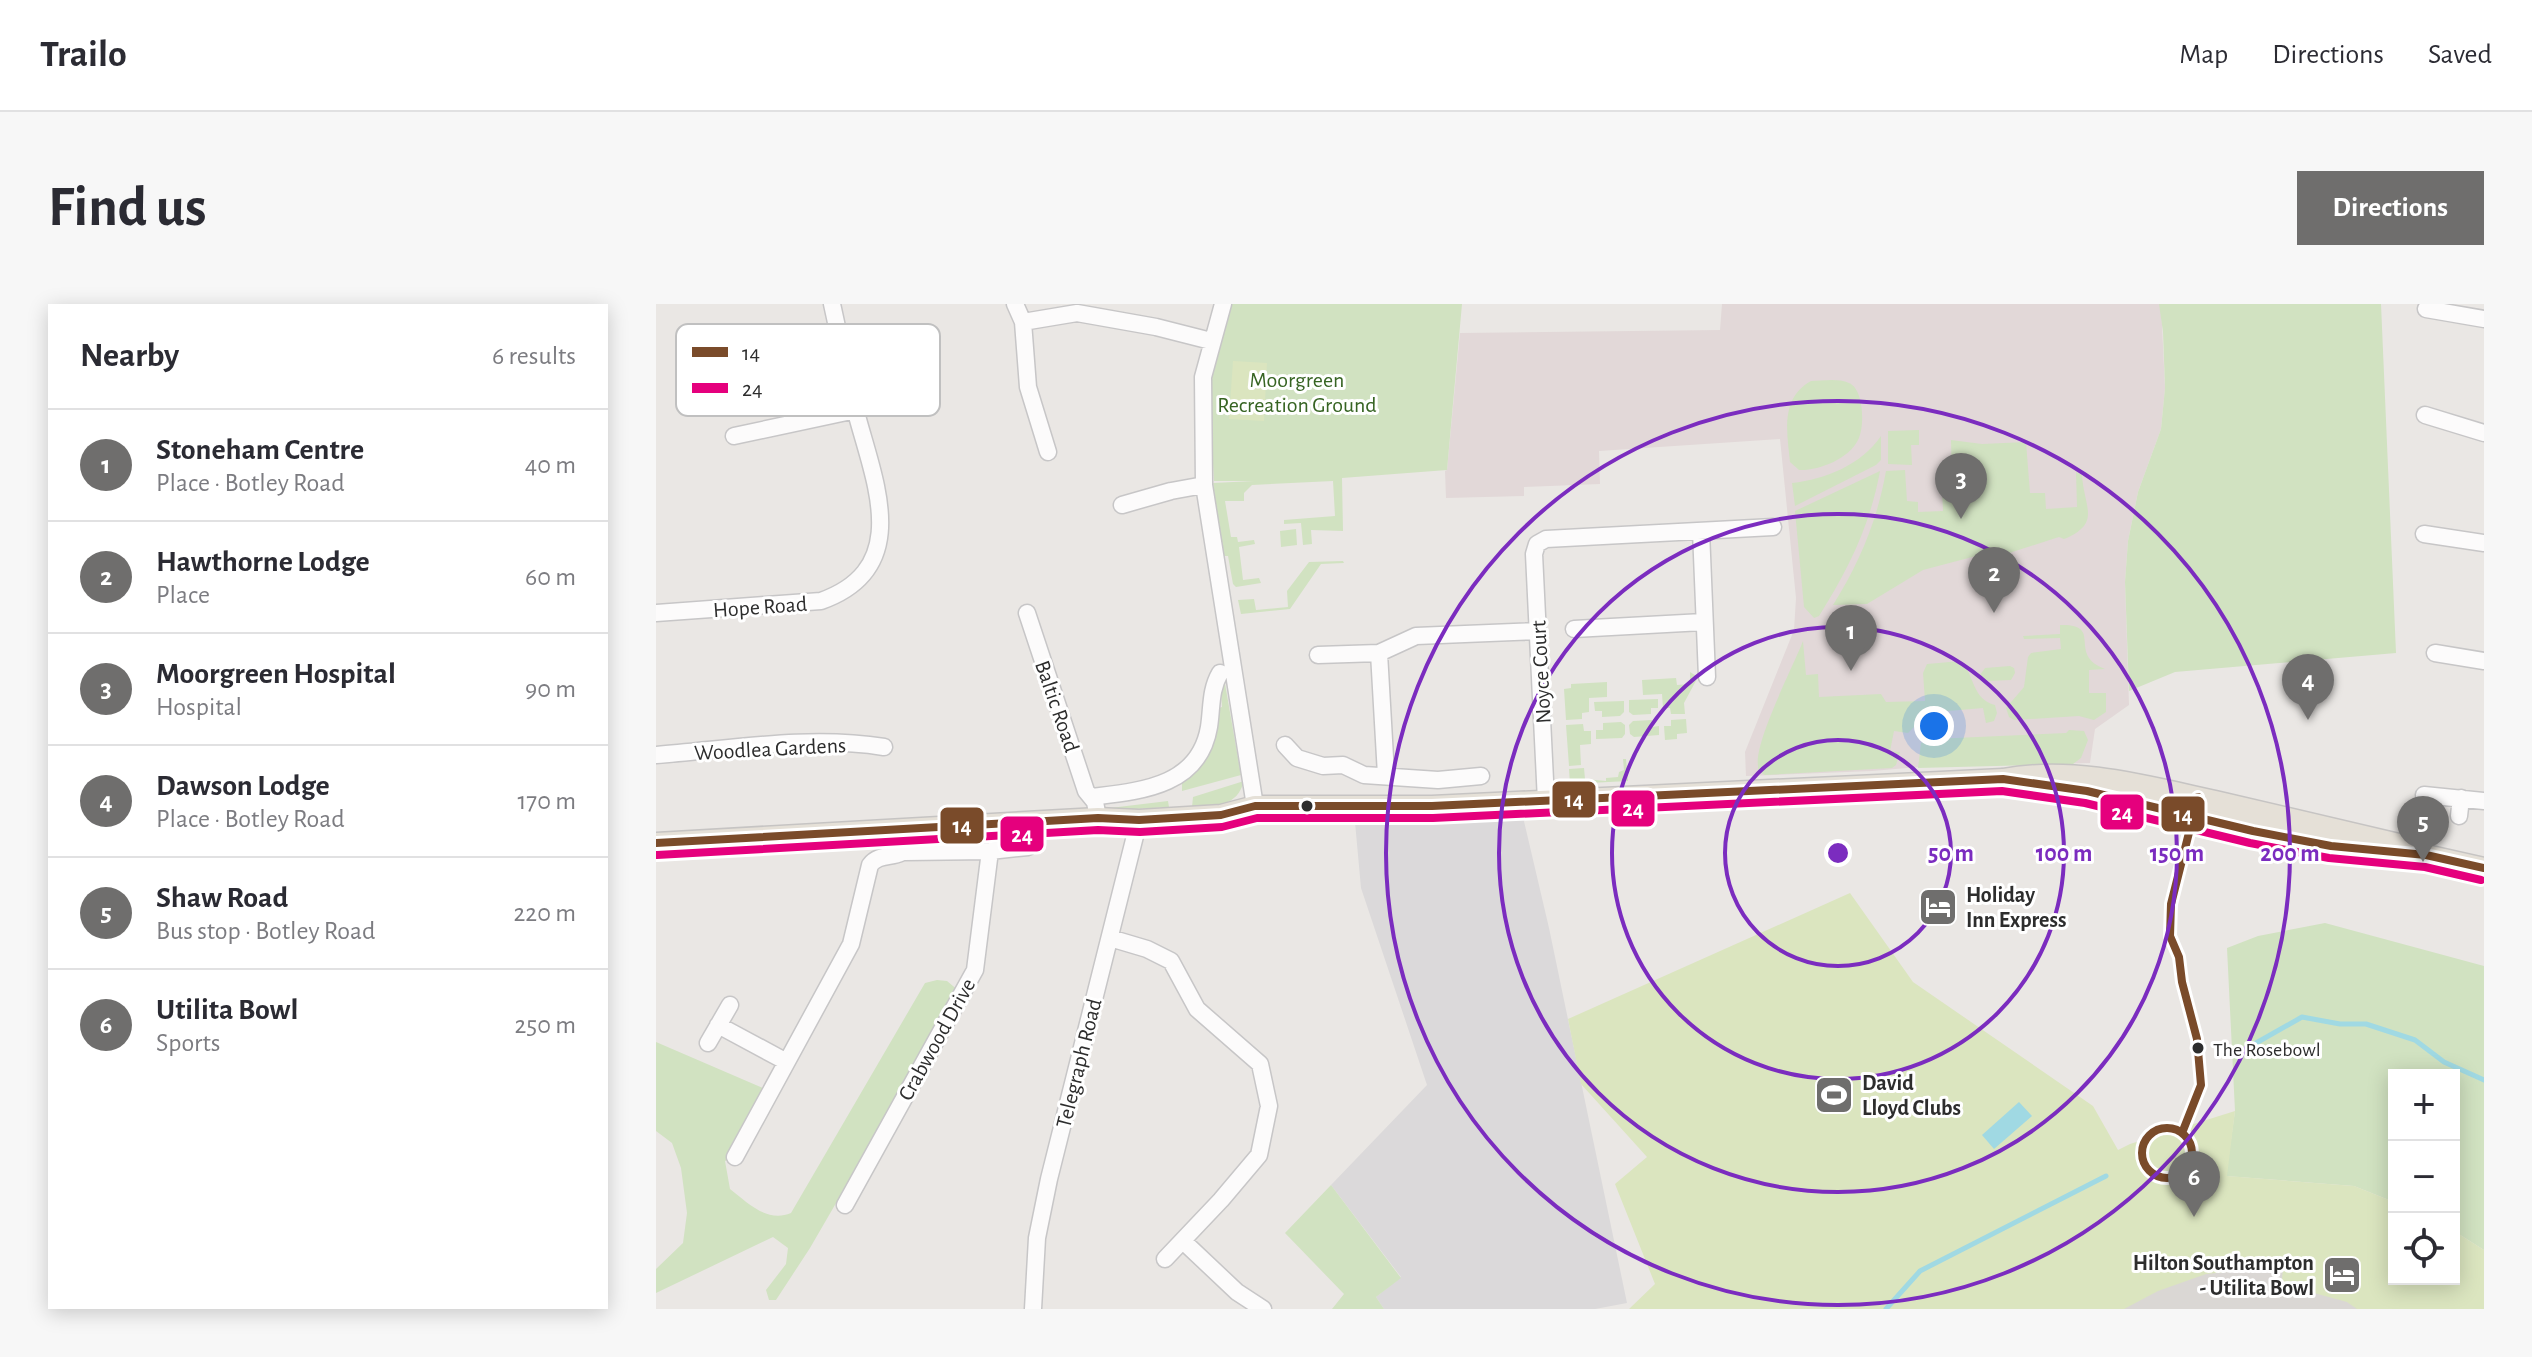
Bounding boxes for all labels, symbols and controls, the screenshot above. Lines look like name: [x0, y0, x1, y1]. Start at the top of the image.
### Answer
text: Trailo: [40, 36, 127, 74]
text: Map: [2179, 41, 2228, 69]
text: Directions: [2272, 41, 2384, 69]
text: Saved: [2428, 41, 2492, 69]
button: Directions: [2297, 171, 2484, 245]
text: Find us: [48, 180, 206, 236]
legend: [676, 324, 940, 416]
text: Nearby: [80, 339, 179, 373]
text: 14: [742, 342, 760, 364]
text: 6 results: [492, 343, 576, 369]
park label: Moorgreen Recreation Ground: [1217, 369, 1377, 416]
text: 24: [742, 378, 763, 400]
text: Stoneham Centre: [156, 435, 364, 465]
text: 1: [101, 452, 111, 478]
text: 40 m: [525, 452, 576, 478]
pin: 3: [1935, 453, 1987, 519]
text: Place · Botley Road: [156, 470, 345, 496]
text: Hawthorne Lodge: [156, 547, 370, 577]
pin: 2: [1968, 547, 2020, 613]
text: 2: [100, 564, 112, 590]
text: 60 m: [525, 564, 576, 590]
text: Place: [156, 582, 210, 608]
street label: Hope Road: [712, 593, 808, 621]
pin: 1: [1825, 605, 1877, 671]
street label: Noyce Court: [1527, 620, 1555, 724]
pin: 4: [2282, 654, 2334, 720]
street label: Baltic Road: [1031, 658, 1083, 755]
text: Moorgreen Hospital: [156, 659, 396, 689]
text: 3: [100, 676, 112, 702]
text: 90 m: [525, 676, 576, 702]
text: Hospital: [156, 694, 242, 720]
your location: [1914, 706, 1954, 746]
street label: Woodlea Gardens: [694, 734, 847, 764]
text: Dawson Lodge: [156, 771, 330, 801]
line badge: 14: [1551, 780, 1597, 819]
text: 4: [99, 788, 113, 814]
text: 170 m: [517, 788, 576, 814]
text: 14: [1565, 789, 1584, 811]
line badge: 24: [1610, 789, 1656, 828]
line badge: 24: [2099, 793, 2145, 831]
line badge: 14: [2160, 795, 2206, 833]
pin: 5: [2397, 796, 2449, 862]
unlabelled marker: [1299, 798, 1315, 814]
text: 24: [1622, 798, 1644, 820]
text: 24: [2111, 802, 2133, 824]
text: 14: [2174, 804, 2193, 826]
text: Place · Botley Road: [156, 806, 345, 832]
line badge: 14: [939, 806, 985, 845]
text: 14: [953, 815, 972, 837]
line badge: 24: [999, 815, 1045, 853]
text: 24: [1011, 824, 1033, 846]
centre of rings: [1824, 839, 1852, 867]
text: 50 m: [1928, 842, 1974, 866]
text: 100 m: [2036, 842, 2092, 866]
text: 150 m: [2150, 842, 2204, 866]
text: 200 m: [2260, 842, 2320, 866]
text: Shaw Road: [156, 883, 288, 913]
place label: Holiday Inn Express: [1966, 884, 2066, 931]
hotel icon: Holiday Inn Express: [1917, 886, 1959, 928]
text: 5: [100, 900, 112, 926]
text: 220 m: [514, 900, 576, 926]
text: Bus stop · Botley Road: [156, 918, 376, 944]
street label: Crabwood Drive: [894, 975, 979, 1104]
text: Utilita Bowl: [156, 995, 298, 1025]
street label: Telegraph Road: [1052, 996, 1106, 1130]
text: 6: [100, 1012, 112, 1038]
text: 250 m: [514, 1012, 576, 1038]
text: Sports: [156, 1030, 220, 1056]
marker: The Rosebowl: [2190, 1040, 2206, 1056]
place label: The Rosebowl: [2213, 1040, 2321, 1060]
map controls: [2388, 1069, 2460, 1285]
button: +: [2388, 1069, 2460, 1141]
place label: David Lloyd Clubs: [1862, 1072, 1961, 1120]
sports icon: David Lloyd Clubs: [1813, 1074, 1855, 1116]
button: −: [2388, 1141, 2460, 1213]
pin: 6: [2168, 1151, 2220, 1217]
button: locate: [2388, 1213, 2460, 1285]
place label: Hilton Southampton - Utilita Bowl: [2133, 1252, 2314, 1299]
hotel icon: Hilton Southampton - Utilita Bowl: [2321, 1254, 2363, 1296]

